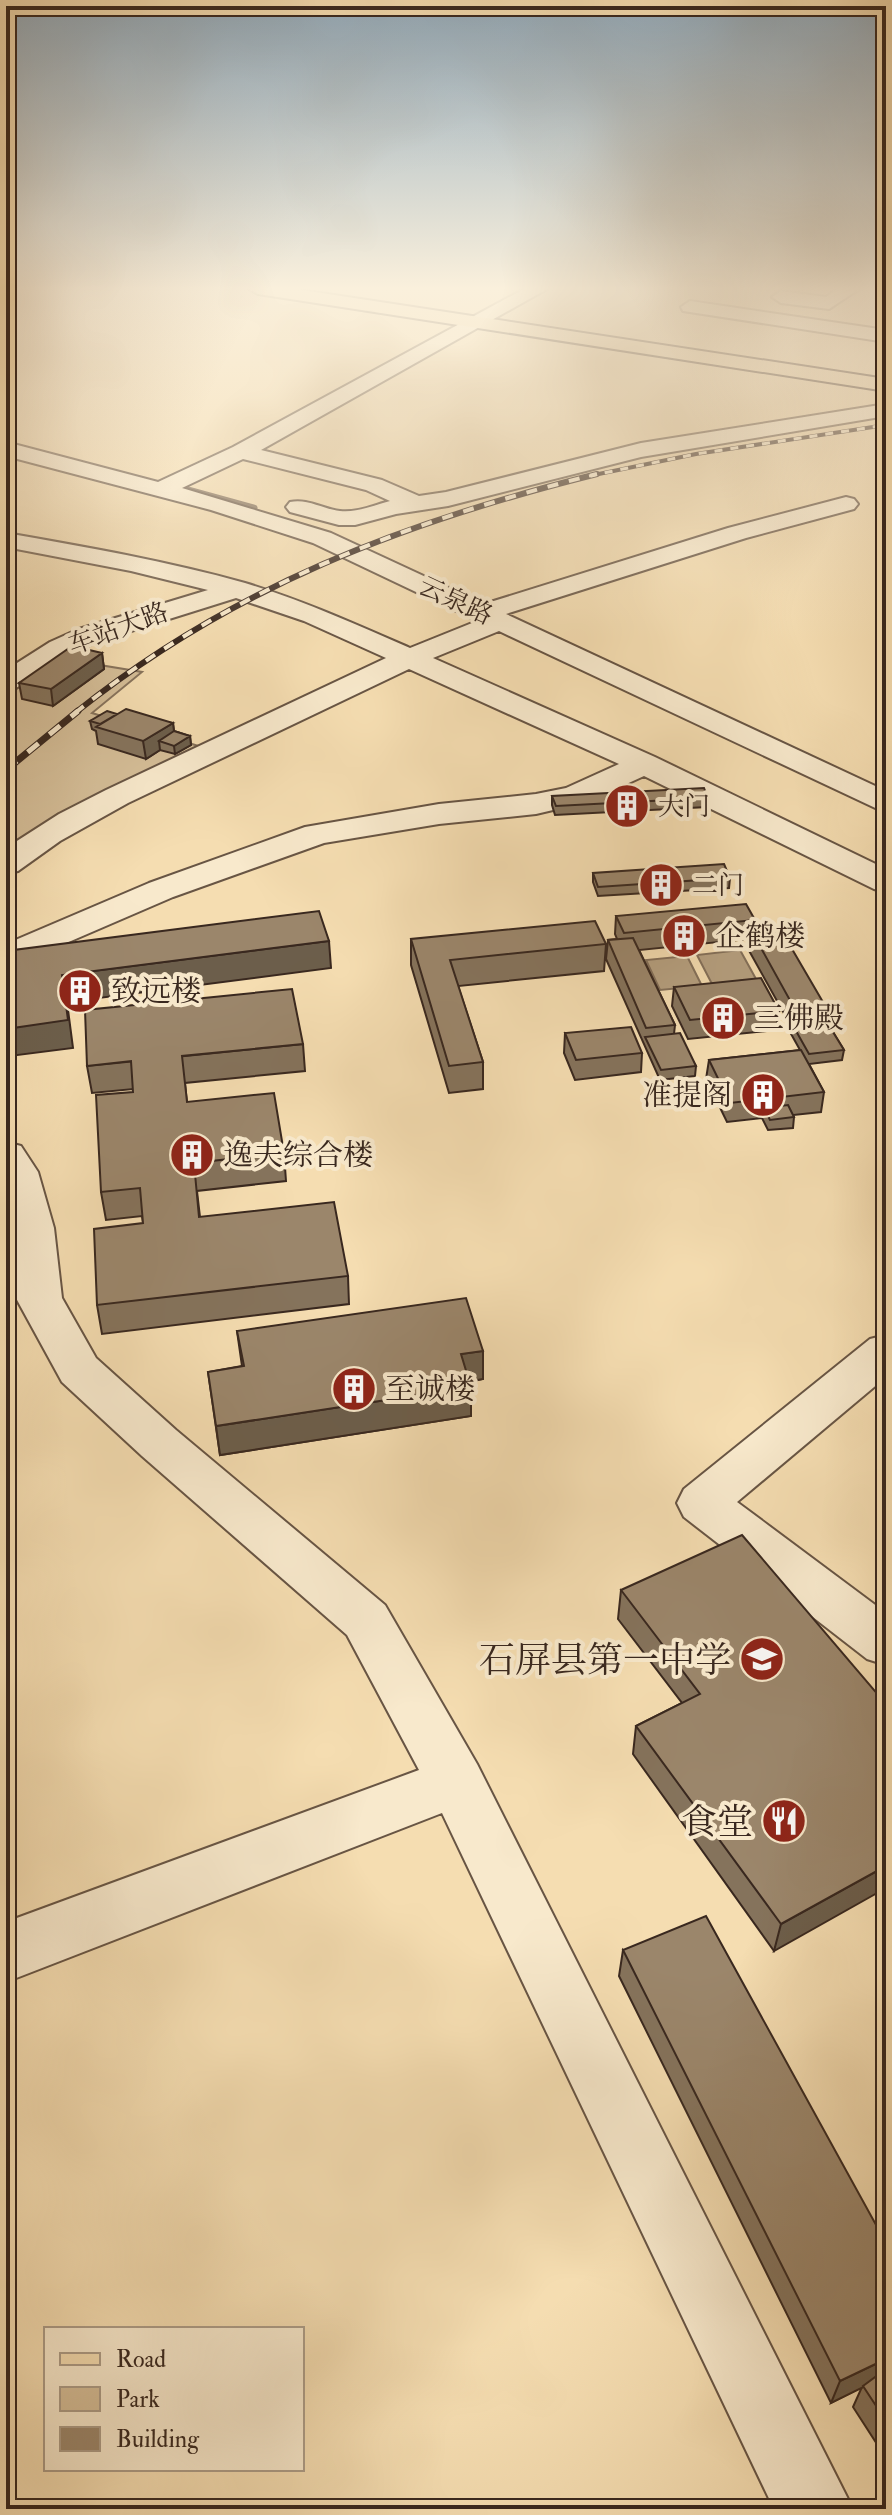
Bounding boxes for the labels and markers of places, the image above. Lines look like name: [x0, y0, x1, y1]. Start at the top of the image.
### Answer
building icon: 大门: [603, 782, 651, 830]
place label: 大门: [658, 791, 710, 823]
building icon: 二门: [637, 861, 685, 909]
place label: 二门: [692, 870, 744, 902]
building icon: 企鹤楼: [660, 912, 708, 960]
place label: 企鹤楼: [715, 918, 805, 955]
building icon: 致远楼: [56, 967, 104, 1015]
place label: 致远楼: [111, 973, 201, 1010]
building icon: 三佛殿: [699, 994, 747, 1042]
place label: 三佛殿: [754, 1000, 844, 1037]
building icon: 准提阁: [739, 1071, 787, 1119]
place label: 准提阁: [642, 1077, 732, 1114]
building icon: 逸夫综合楼: [168, 1131, 216, 1179]
place label: 逸夫综合楼: [223, 1137, 373, 1174]
building icon: 至诚楼: [330, 1365, 378, 1413]
place label: 至诚楼: [385, 1371, 475, 1408]
school or university icon: 石屏县第一中学: [738, 1635, 786, 1683]
place label: 石屏县第一中学: [479, 1638, 731, 1683]
restaurant icon: 食堂: [760, 1797, 808, 1845]
place label: 食堂: [681, 1800, 753, 1845]

